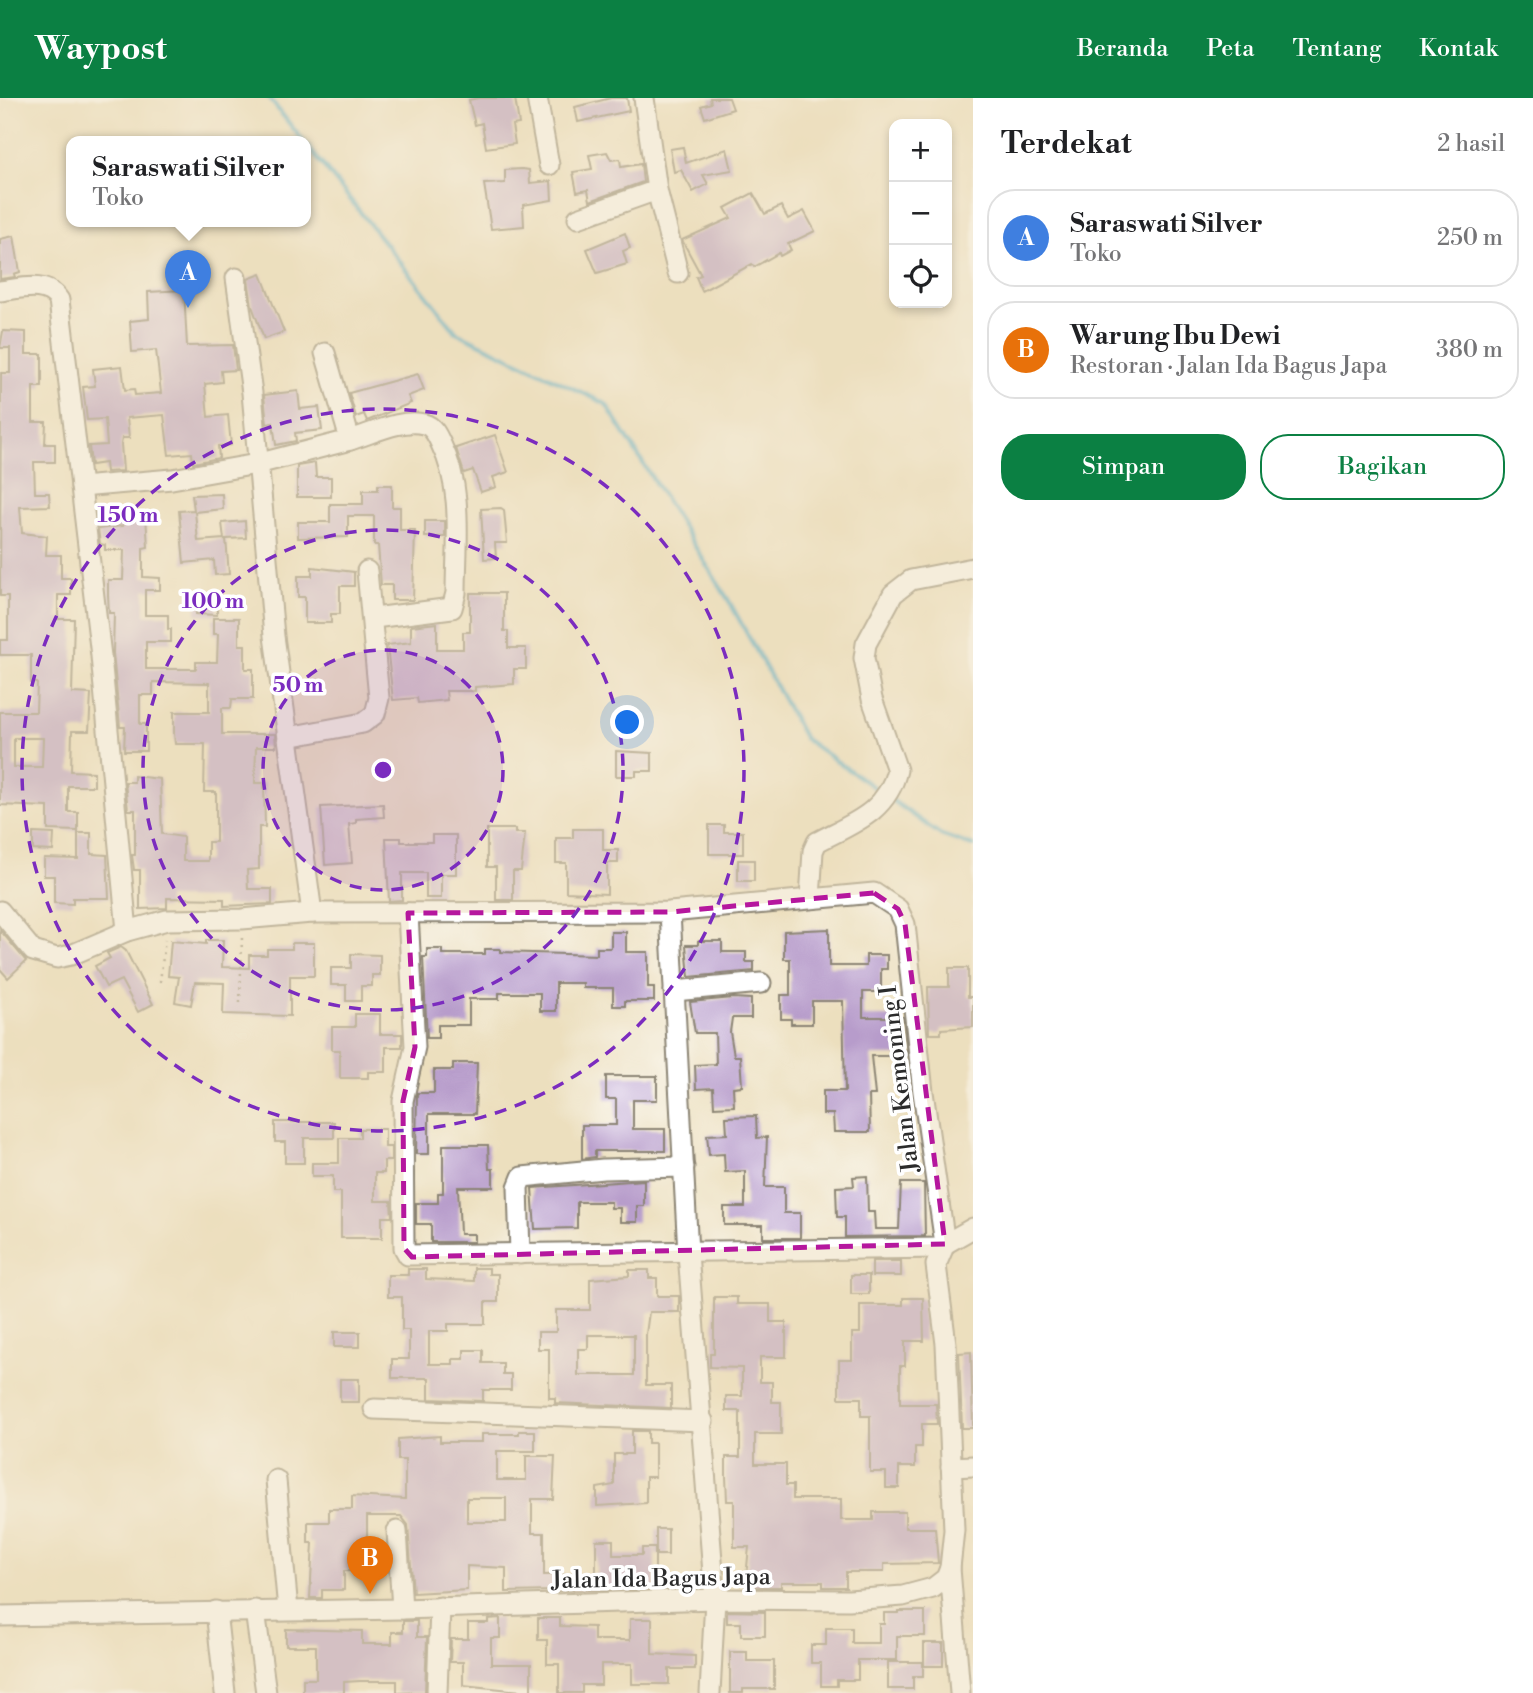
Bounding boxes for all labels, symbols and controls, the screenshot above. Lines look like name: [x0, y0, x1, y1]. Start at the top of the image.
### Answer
text: Waypost: [35, 29, 167, 70]
text: Beranda: [1077, 34, 1168, 64]
text: Peta: [1206, 34, 1254, 64]
text: Tentang: [1292, 34, 1381, 64]
text: Kontak: [1419, 34, 1498, 64]
map controls: [889, 119, 952, 308]
button: +: [889, 119, 952, 182]
text: Terdekat: [1001, 125, 1132, 163]
text: 2 hasil: [1437, 130, 1505, 158]
popup: [66, 136, 311, 227]
text: Saraswati Silver: [92, 152, 285, 184]
button: −: [889, 182, 952, 245]
text: Toko: [92, 184, 144, 212]
text: Saraswati Silver: [1070, 208, 1263, 240]
text: A: [1018, 224, 1034, 252]
text: 250 m: [1437, 224, 1503, 252]
text: Toko: [1070, 240, 1122, 268]
button: locate: [889, 245, 952, 308]
pin: A: [165, 250, 211, 308]
text: Warung Ibu Dewi: [1070, 320, 1280, 352]
text: B: [1017, 336, 1035, 364]
text: 380 m: [1436, 336, 1503, 364]
text: Restoran · Jalan Ida Bagus Japa: [1070, 352, 1387, 380]
button: Simpan: [1001, 434, 1246, 500]
button: Bagikan: [1260, 434, 1505, 500]
text: 150 m: [98, 503, 158, 529]
text: 100 m: [182, 589, 244, 615]
text: 50 m: [273, 673, 323, 699]
your location: [610, 705, 644, 739]
centre of rings: [371, 758, 395, 782]
street label: Jalan Kemoning I: [874, 984, 926, 1175]
pin: B: [347, 1536, 393, 1594]
street label: Jalan Ida Bagus Japa: [550, 1562, 772, 1596]

